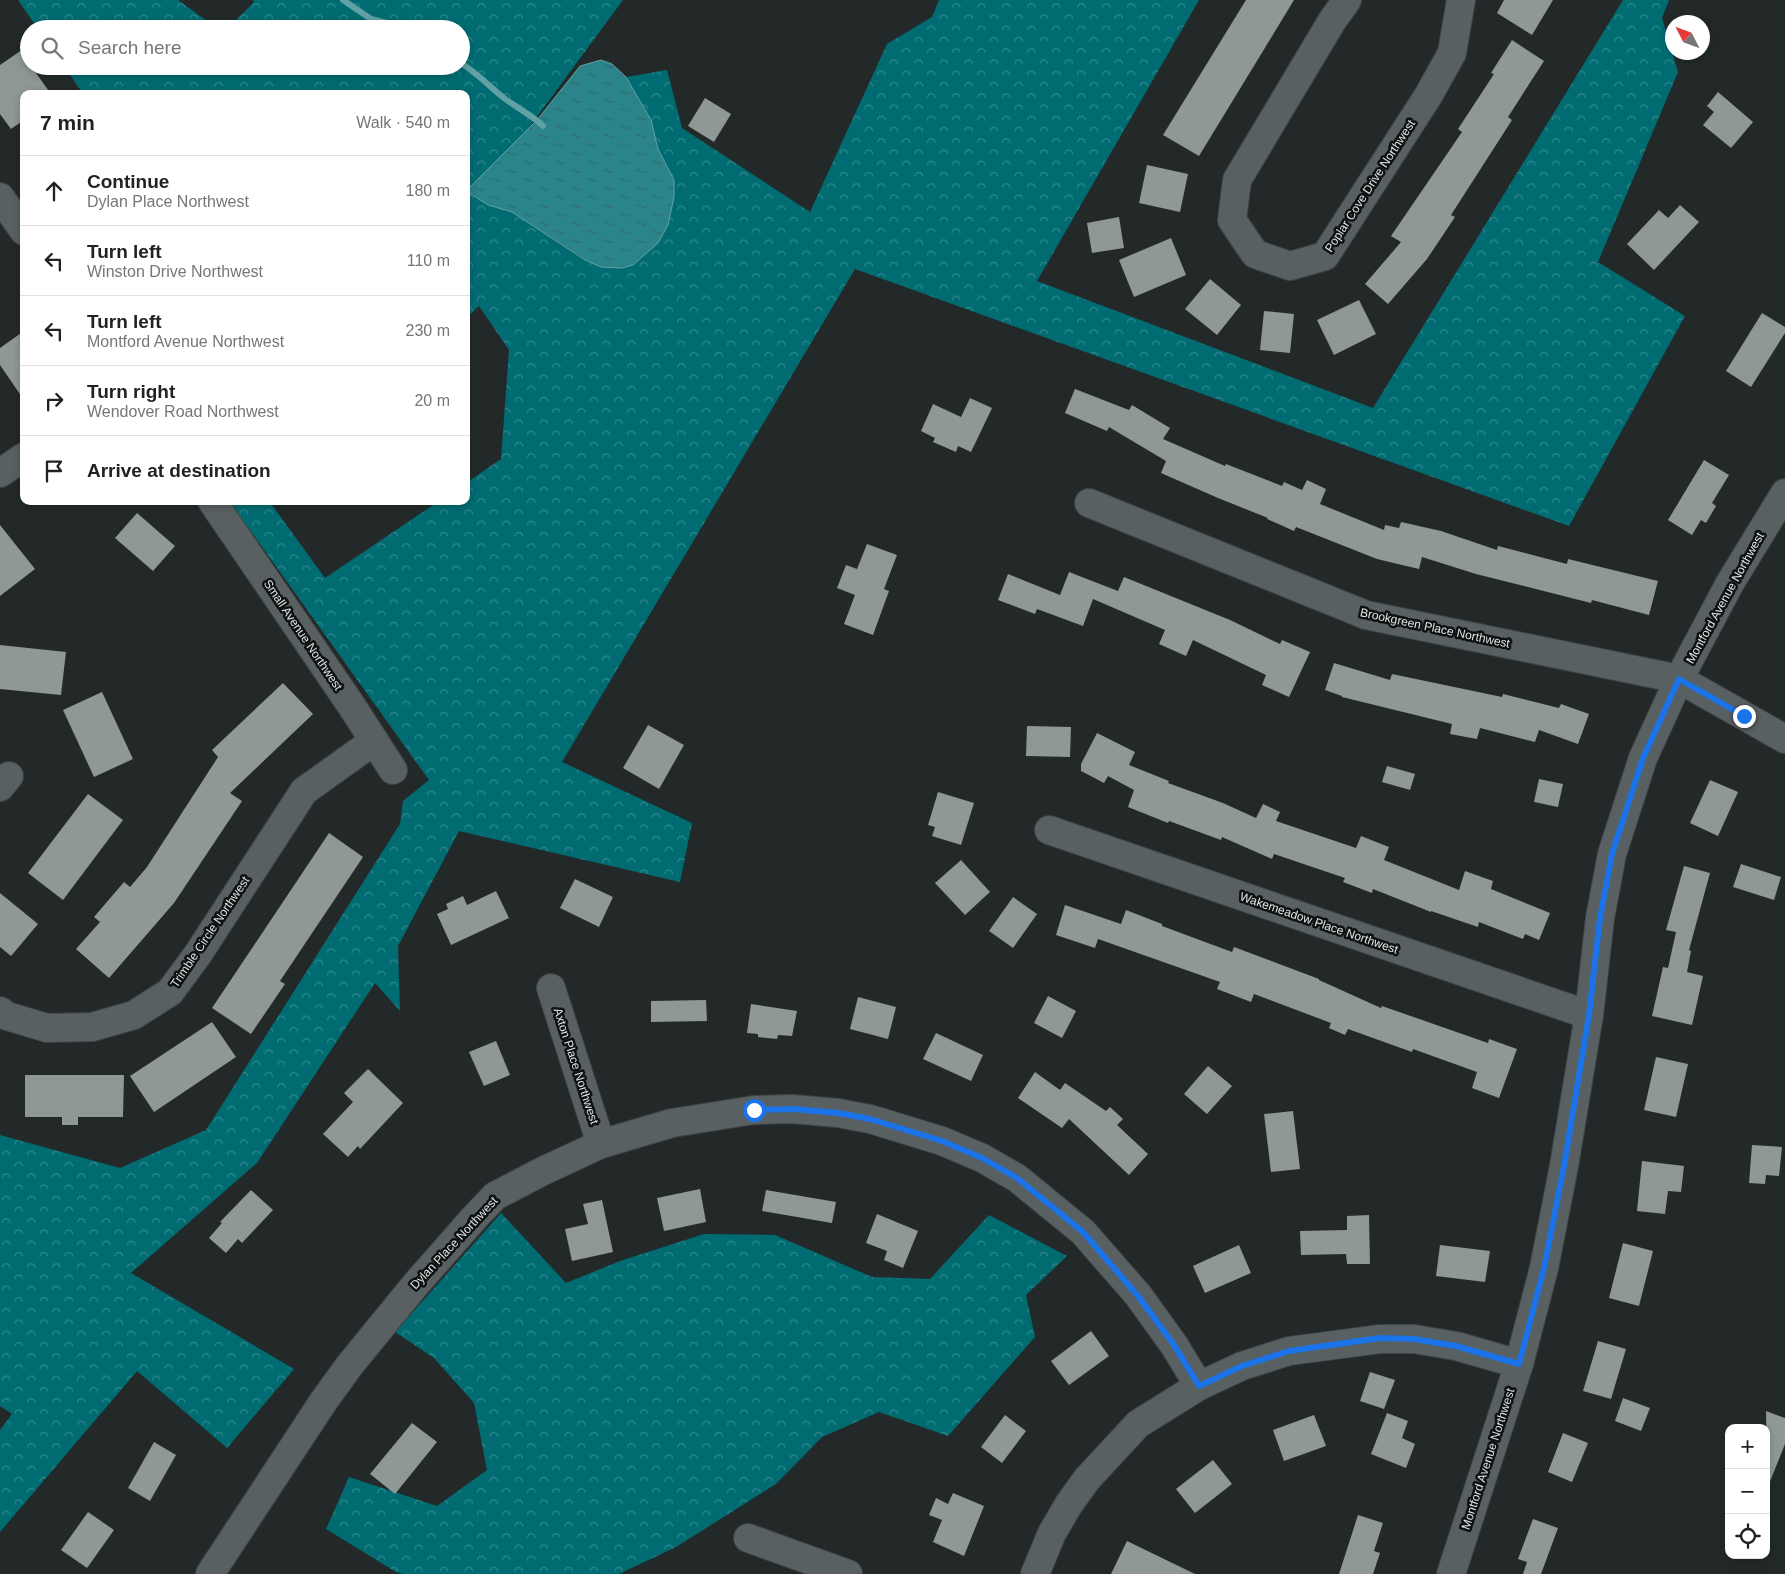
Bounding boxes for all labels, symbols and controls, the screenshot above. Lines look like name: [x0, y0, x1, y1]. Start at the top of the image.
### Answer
north arrow: [1665, 15, 1710, 60]
search box: [20, 20, 470, 75]
icon: search: [38, 34, 66, 62]
text: Search here: [78, 37, 182, 58]
text: 7 min: [40, 111, 95, 134]
text: Walk · 540 m: [356, 114, 450, 131]
street label: Poplar Cove Drive Northwest: [1322, 117, 1418, 255]
text: Continue: [87, 171, 169, 192]
icon: ahead: [40, 177, 68, 205]
text: 180 m: [406, 182, 450, 199]
text: Dylan Place Northwest: [87, 193, 249, 210]
text: Turn left: [87, 241, 162, 262]
icon: left: [40, 247, 68, 275]
text: 110 m: [407, 252, 450, 269]
text: Winston Drive Northwest: [87, 263, 263, 280]
text: Turn left: [87, 311, 162, 332]
icon: left: [40, 317, 68, 345]
text: 230 m: [406, 322, 450, 339]
text: Montford Avenue Northwest: [87, 333, 284, 350]
text: Turn right: [87, 381, 175, 402]
icon: right: [40, 387, 68, 415]
text: 20 m: [414, 392, 450, 409]
text: Wendover Road Northwest: [87, 403, 279, 420]
icon: arrive: [40, 457, 68, 485]
text: Arrive at destination: [87, 460, 271, 481]
street label: Montford Avenue Northwest: [1683, 529, 1767, 666]
street label: Small Avenue Northwest: [261, 577, 346, 694]
street label: Brookgreen Place Northwest: [1359, 605, 1512, 651]
route end: [1733, 705, 1756, 728]
street label: Trimble Circle Northwest: [168, 873, 253, 990]
street label: Wakemeadow Place Northwest: [1238, 889, 1401, 957]
street label: Axton Place Northwest: [551, 1006, 602, 1127]
route start: [743, 1099, 766, 1122]
street label: Dylan Place Northwest: [407, 1193, 501, 1292]
street label: Montford Avenue Northwest: [1458, 1386, 1518, 1531]
map controls: [1725, 1424, 1770, 1559]
button: +: [1725, 1424, 1770, 1469]
button: −: [1725, 1469, 1770, 1514]
button: locate: [1725, 1514, 1770, 1559]

